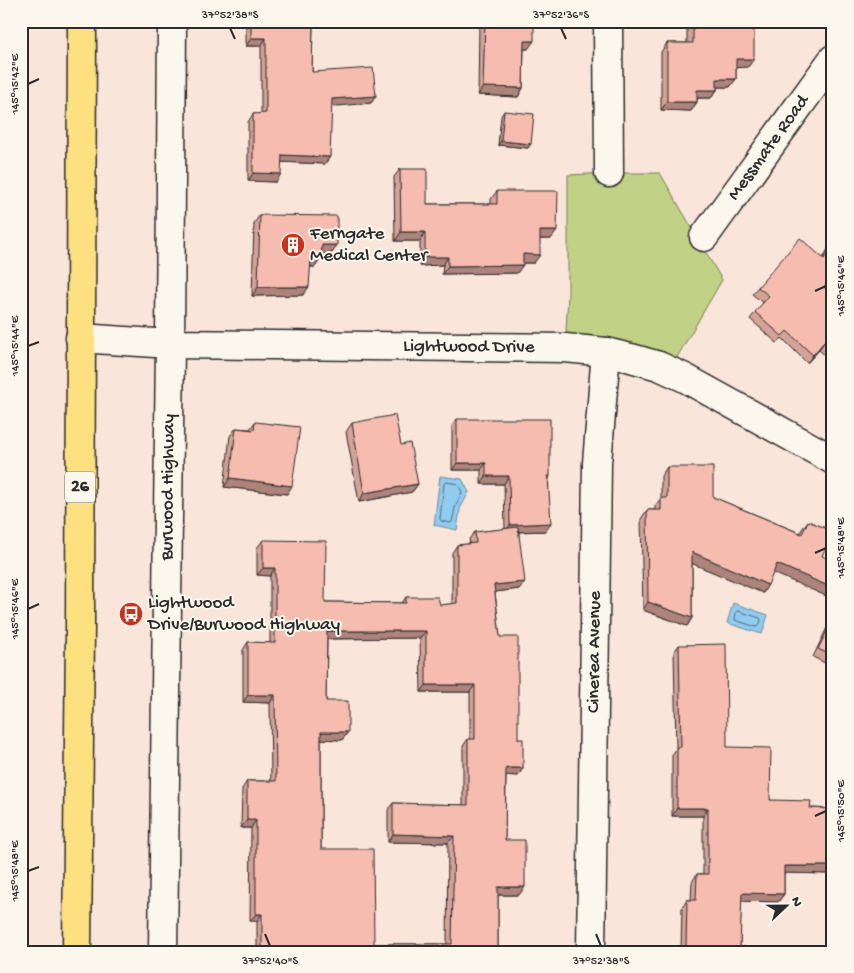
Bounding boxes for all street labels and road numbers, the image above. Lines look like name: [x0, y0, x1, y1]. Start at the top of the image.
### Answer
street label: Messmate Road: [723, 89, 816, 205]
street label: Lightwood Drive: [403, 335, 535, 359]
street label: Burwood Highway: [156, 413, 181, 561]
road number: 26: [65, 472, 95, 502]
street label: Cinerea Avenue: [582, 591, 607, 713]

